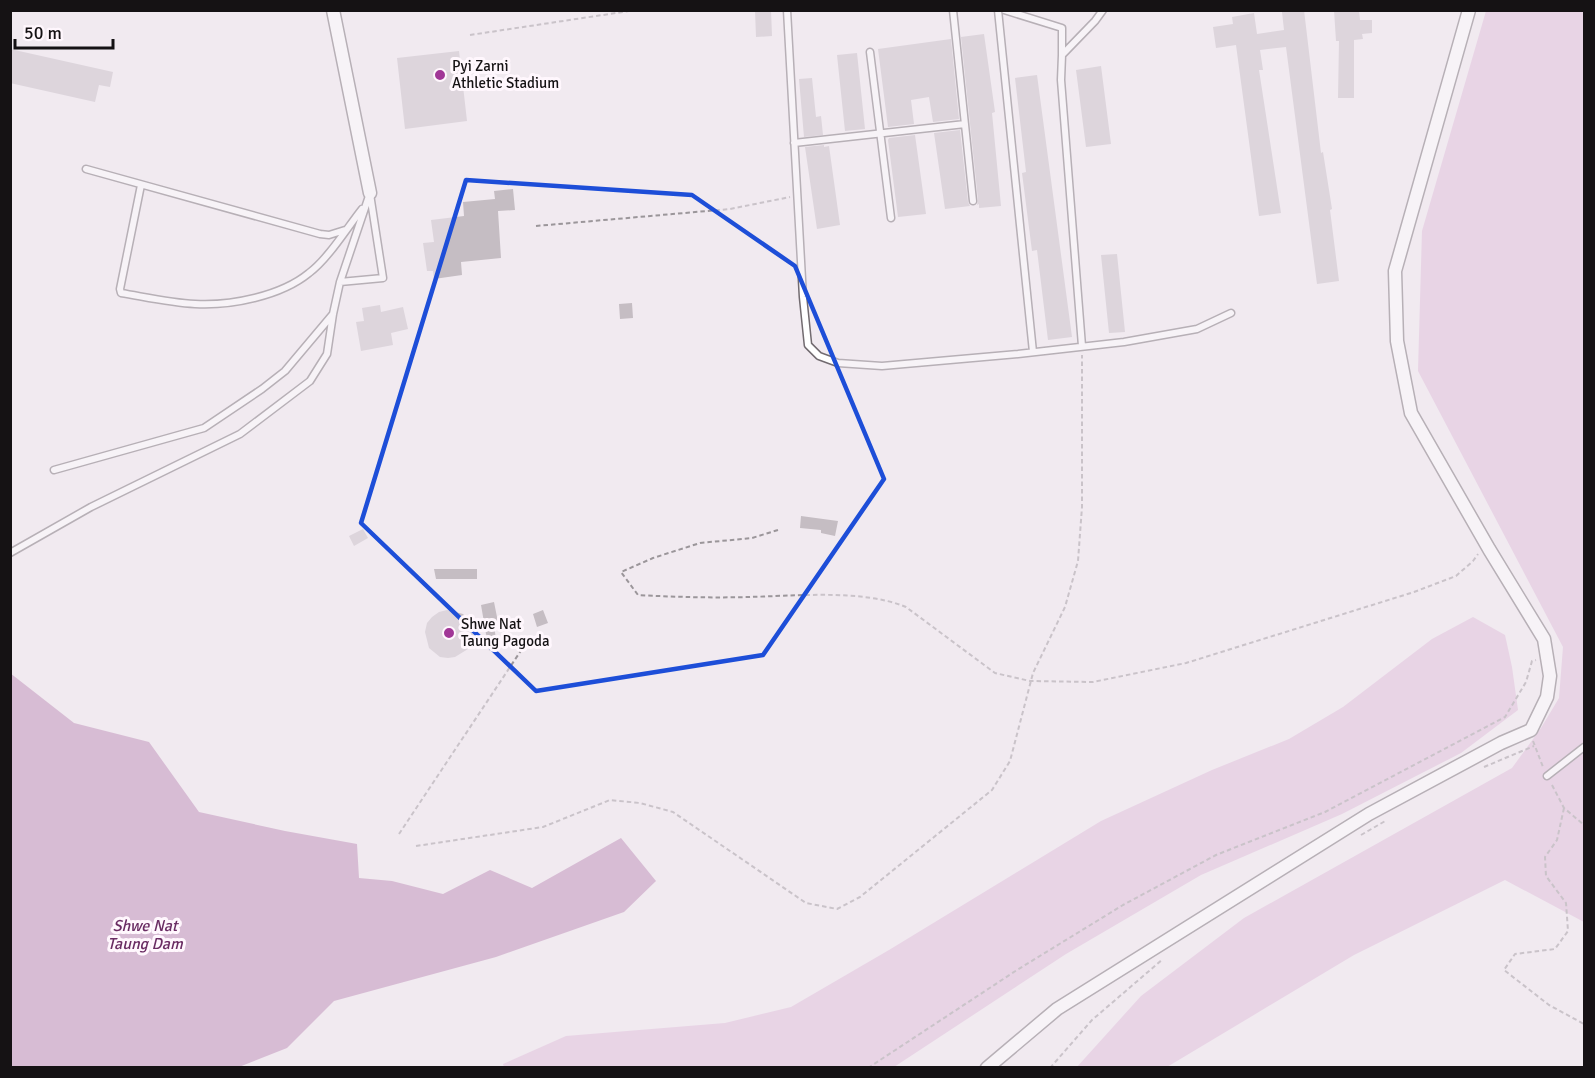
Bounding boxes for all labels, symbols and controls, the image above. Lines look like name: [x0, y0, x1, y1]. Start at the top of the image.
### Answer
scale bar: [15, 12, 112, 50]
text: 50 m: [24, 22, 62, 44]
place label: Pyi Zarni Athletic Stadium: [452, 57, 559, 92]
marker: Pyi Zarni Athletic Stadium: [433, 68, 447, 82]
place label: Shwe Nat Taung Pagoda: [461, 615, 550, 650]
marker: Shwe Nat Taung Pagoda: [442, 626, 456, 640]
water label: Shwe Nat Taung Dam: [107, 916, 184, 954]

